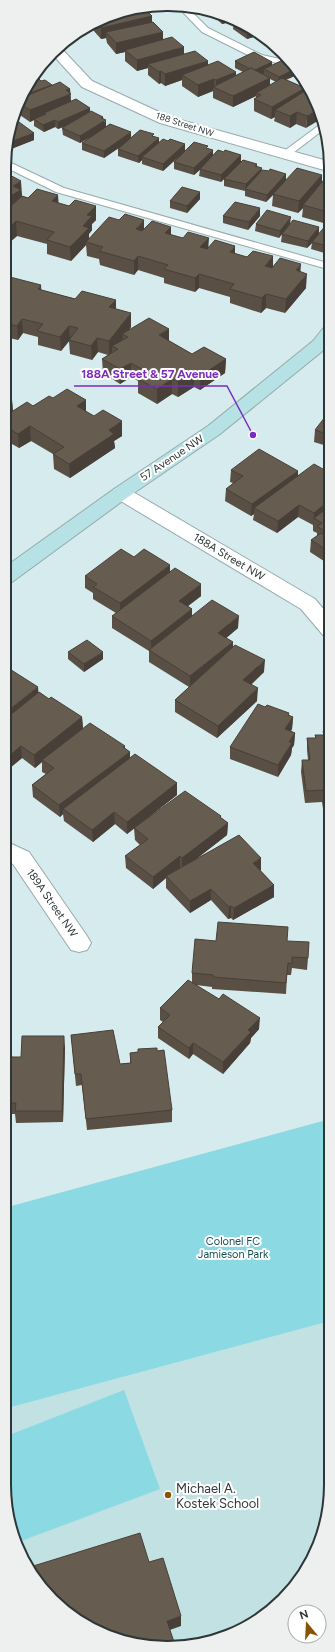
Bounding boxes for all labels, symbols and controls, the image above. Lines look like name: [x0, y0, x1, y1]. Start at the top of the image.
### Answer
street label: 188 Street NW: [155, 109, 216, 139]
callout: 188A Street & 57 Avenue: [74, 362, 227, 386]
text: 188A Street & 57 Avenue: [81, 367, 219, 381]
street label: 57 Avenue NW: [138, 432, 207, 484]
street label: 188A Street NW: [191, 531, 267, 584]
street label: 189A Street NW: [24, 866, 81, 940]
park label: Colonel FC Jamieson Park: [198, 1235, 269, 1261]
place label: Michael A. Kostek School: [176, 1481, 259, 1511]
marker: Michael A. Kostek School: [163, 1490, 173, 1500]
north arrow: [287, 1604, 327, 1644]
text: N: [298, 1607, 310, 1622]

